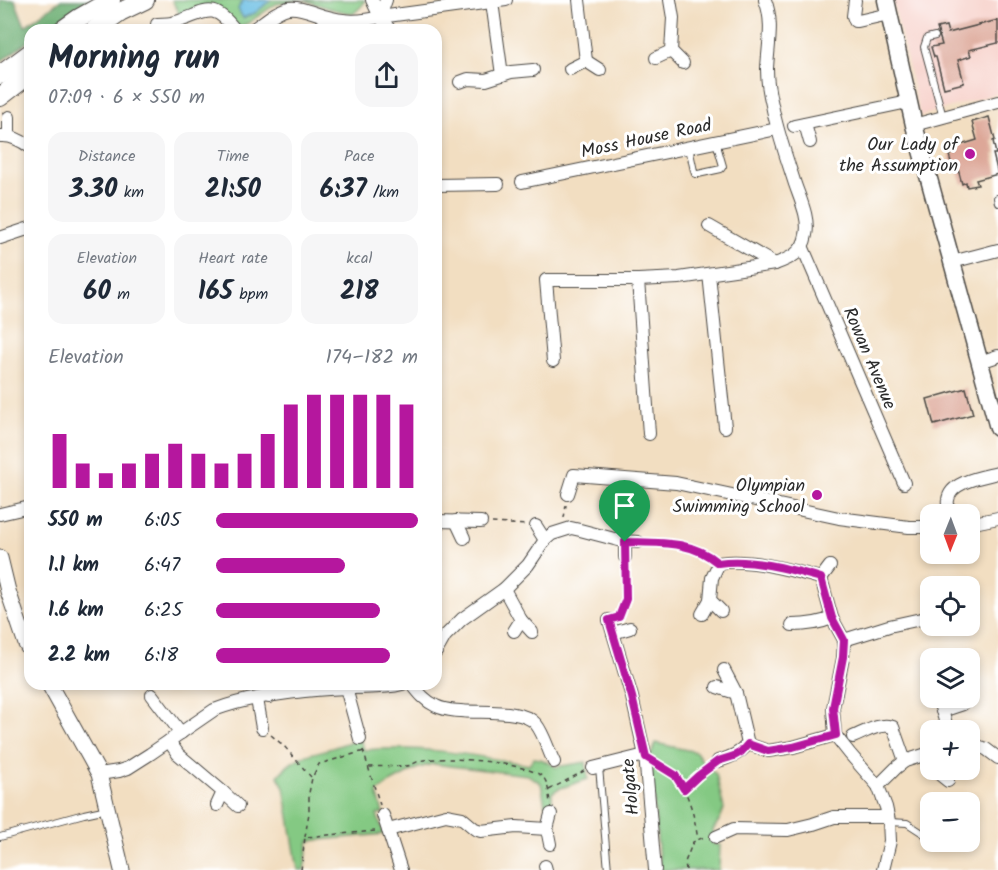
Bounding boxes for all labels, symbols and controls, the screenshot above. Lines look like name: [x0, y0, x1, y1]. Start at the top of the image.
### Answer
text: Morning run: [48, 33, 220, 86]
button: share: [355, 44, 418, 107]
text: 07:09 · 6 × 550 m: [48, 82, 205, 114]
street label: Moss House Road: [578, 111, 715, 167]
place label: Our Lady of the Assumption: [839, 131, 960, 181]
text: Distance: [78, 144, 135, 169]
text: Time: [217, 144, 249, 169]
text: Pace: [344, 144, 375, 169]
marker: Our Lady of the Assumption: [963, 147, 977, 161]
text: 3.30: [69, 169, 117, 211]
text: 21:50: [205, 169, 261, 211]
text: 6:37: [320, 169, 367, 211]
text: km: [117, 180, 144, 205]
text: /km: [367, 180, 399, 205]
text: Elevation: [76, 246, 137, 271]
text: Heart rate: [198, 246, 268, 271]
text: kcal: [346, 246, 372, 271]
text: 60: [83, 271, 111, 313]
text: 165: [198, 271, 233, 313]
text: 218: [340, 271, 379, 313]
text: m: [111, 282, 130, 307]
text: bpm: [233, 282, 268, 307]
street label: Rowan Avenue: [834, 303, 903, 414]
text: Elevation: [48, 342, 124, 374]
text: 174–182 m: [325, 342, 418, 374]
place label: Olympian Swimming School: [673, 472, 806, 522]
pin: [599, 480, 650, 542]
marker: Olympian Swimming School: [810, 488, 824, 502]
icon: arrive: [608, 489, 641, 522]
north arrow: [920, 504, 980, 564]
map controls: [920, 504, 980, 852]
text: 550 m: [48, 505, 103, 537]
text: 6:05: [144, 505, 181, 537]
text: 1.1 km: [48, 550, 99, 582]
text: 6:47: [144, 550, 180, 582]
button: locate: [920, 576, 980, 636]
text: 1.6 km: [48, 595, 104, 627]
text: 6:25: [144, 595, 182, 627]
text: 2.2 km: [48, 640, 110, 672]
text: 6:18: [144, 640, 178, 672]
button: layers: [920, 648, 980, 708]
button: +: [920, 720, 980, 780]
street label: Holgate: [615, 757, 648, 816]
button: −: [920, 792, 980, 852]

